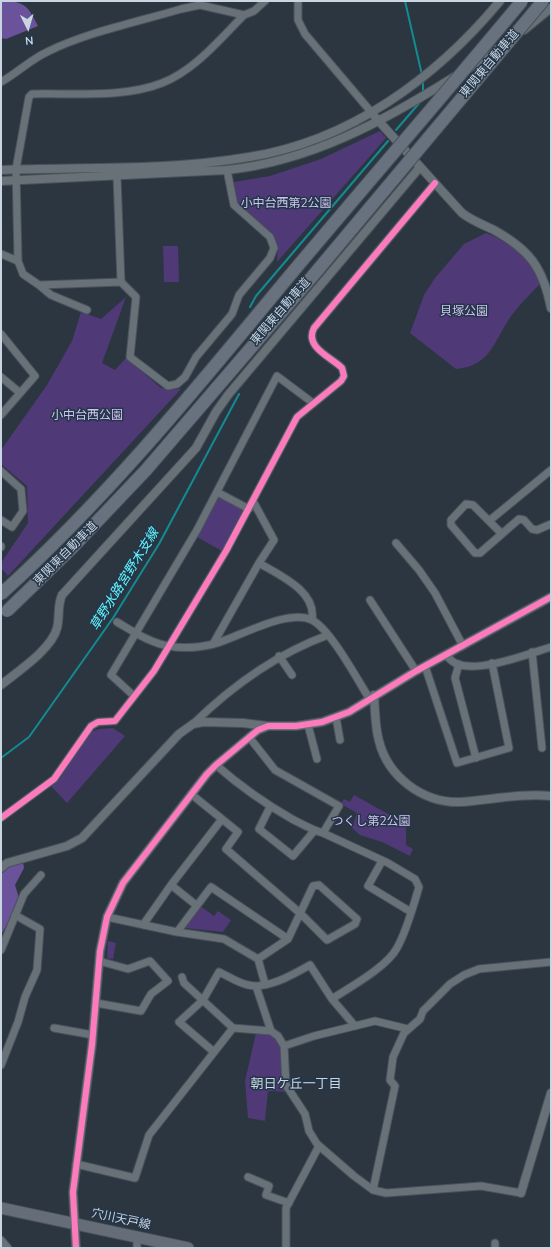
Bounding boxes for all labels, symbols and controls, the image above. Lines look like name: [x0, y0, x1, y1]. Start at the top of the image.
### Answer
north arrow: [8, 8, 48, 48]
street label: 東関東自動車道: [457, 27, 523, 101]
text: N: [24, 33, 34, 48]
park label: 小中台西第2公園: [240, 197, 332, 211]
street label: 東関東自動車道: [248, 276, 314, 348]
park label: 貝塚公園: [440, 305, 488, 319]
park label: 小中台西公園: [51, 409, 123, 423]
street label: 東関東自動車道: [31, 519, 101, 589]
water label: 草野水路宮野木支線: [87, 526, 163, 634]
park label: つくし第2公園: [331, 815, 411, 829]
district label: 朝日ケ丘一丁目: [251, 1077, 341, 1093]
street label: 穴川天戸線: [90, 1207, 152, 1233]

